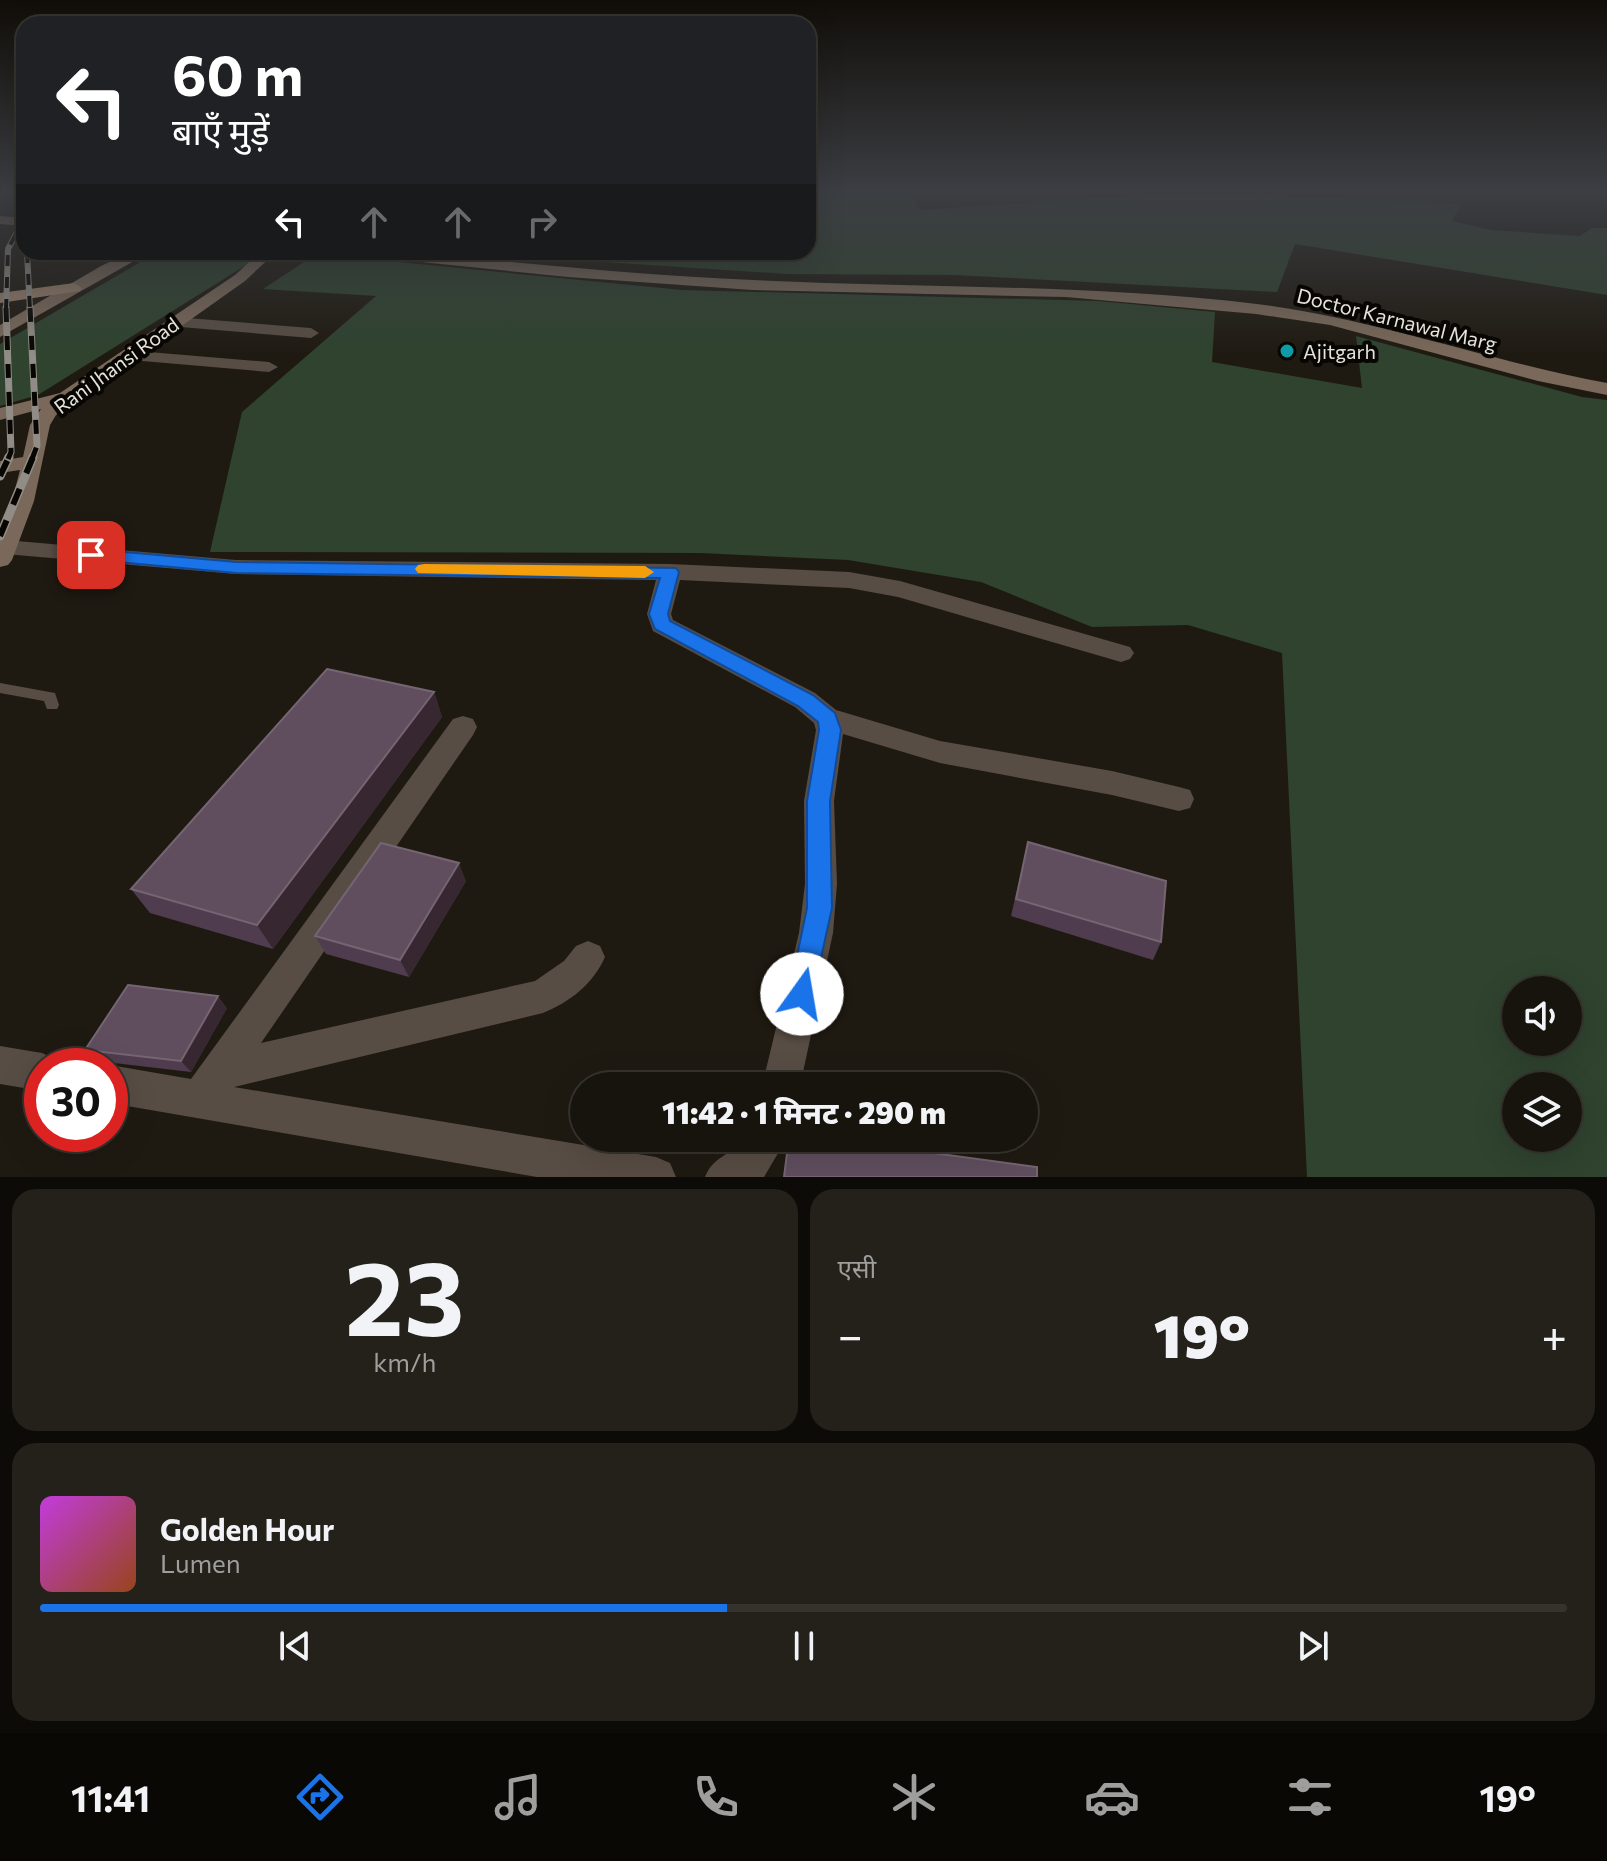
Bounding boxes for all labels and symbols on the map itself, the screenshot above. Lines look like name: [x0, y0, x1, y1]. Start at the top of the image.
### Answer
street label: Doctor Karnawal Marg: [1294, 283, 1500, 356]
street label: Rani Jhansi Road: [49, 312, 183, 418]
place label: Ajitgarh: [1303, 339, 1376, 363]
marker: Ajitgarh: [1278, 342, 1296, 360]
pin: [57, 521, 125, 589]
position arrow: [760, 952, 844, 1036]
speed limit sign: 30: [24, 1048, 128, 1152]

